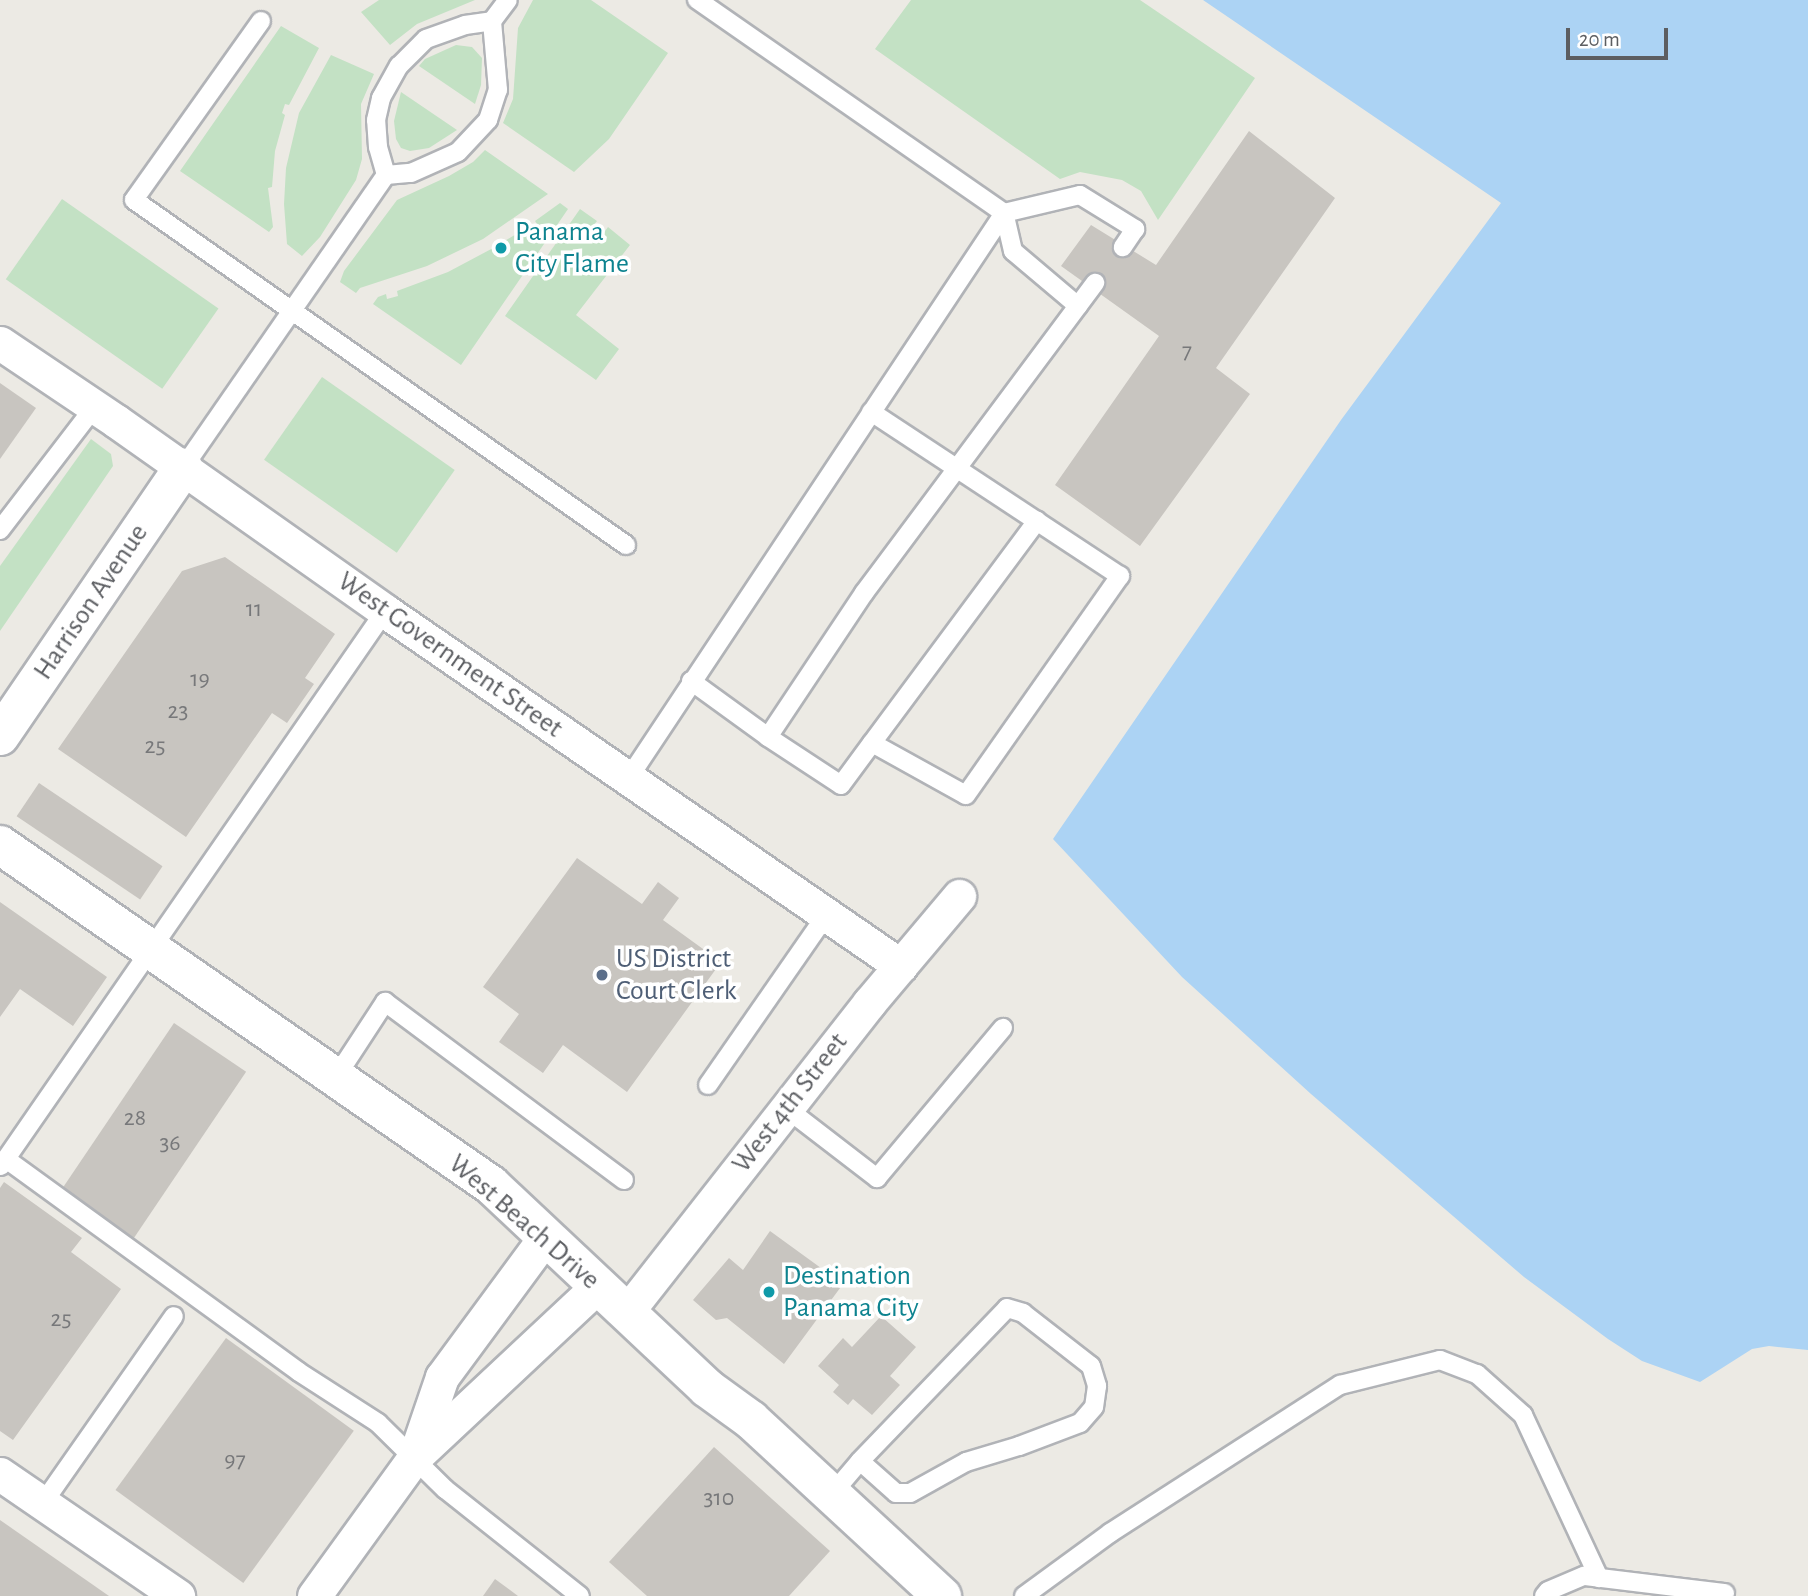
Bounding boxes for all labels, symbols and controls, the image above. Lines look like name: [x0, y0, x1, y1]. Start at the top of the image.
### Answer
scale bar: [1570, 14, 1672, 58]
text: 20 m: [1579, 29, 1620, 50]
place label: Panama City Flame: [515, 215, 629, 281]
marker: Panama City Flame: [493, 240, 509, 256]
house number: 7: [1182, 338, 1192, 366]
street label: Harrison Avenue: [27, 518, 155, 686]
street label: West Government Street: [331, 565, 569, 745]
house number: 11: [246, 596, 262, 624]
house number: 19: [190, 666, 210, 694]
house number: 23: [168, 698, 188, 726]
house number: 25: [145, 733, 165, 761]
place label: US District Court Clerk: [616, 942, 737, 1008]
marker: US District Court Clerk: [594, 967, 610, 983]
street label: West 4th Street: [725, 1026, 855, 1180]
house number: 28: [124, 1105, 146, 1133]
house number: 36: [159, 1130, 181, 1158]
street label: West Beach Drive: [442, 1147, 606, 1297]
place label: Destination Panama City: [783, 1259, 919, 1325]
marker: Destination Panama City: [761, 1284, 777, 1300]
house number: 25: [51, 1306, 71, 1334]
house number: 97: [224, 1447, 246, 1475]
house number: 310: [704, 1485, 734, 1513]

